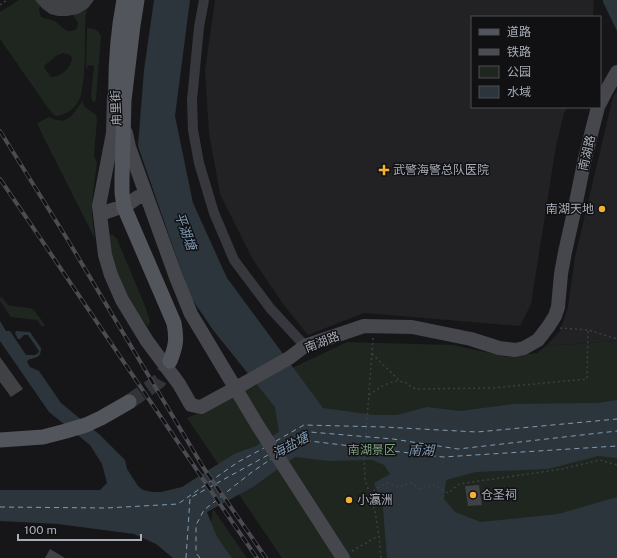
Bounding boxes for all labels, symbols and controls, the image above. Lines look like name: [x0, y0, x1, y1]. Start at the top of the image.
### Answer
legend: [471, 16, 601, 108]
text: 道路: [507, 25, 531, 39]
text: 铁路: [507, 45, 531, 59]
text: 公园: [507, 65, 531, 79]
text: 水域: [507, 85, 531, 99]
street label: 甪里街: [108, 90, 124, 126]
street label: 南湖路: [576, 134, 598, 172]
place label: 武警海警总队医院: [393, 163, 489, 177]
marker: 武警海警总队医院: [378, 164, 390, 176]
place label: 南湖天地: [546, 202, 594, 216]
marker: 南湖天地: [597, 204, 607, 214]
water label: 平湖塘: [172, 210, 200, 254]
street label: 南湖路: [303, 329, 341, 355]
water label: 海盐塘: [269, 429, 313, 461]
park label: 南湖景区: [348, 443, 396, 457]
water label: 南湖: [408, 443, 436, 458]
place label: 仓圣祠: [481, 488, 517, 502]
marker: 仓圣祠: [468, 490, 478, 500]
place label: 小瀛洲: [357, 493, 393, 507]
marker: 小瀛洲: [344, 495, 354, 505]
scale bar: [18, 516, 141, 542]
text: 100 m: [24, 523, 57, 537]

